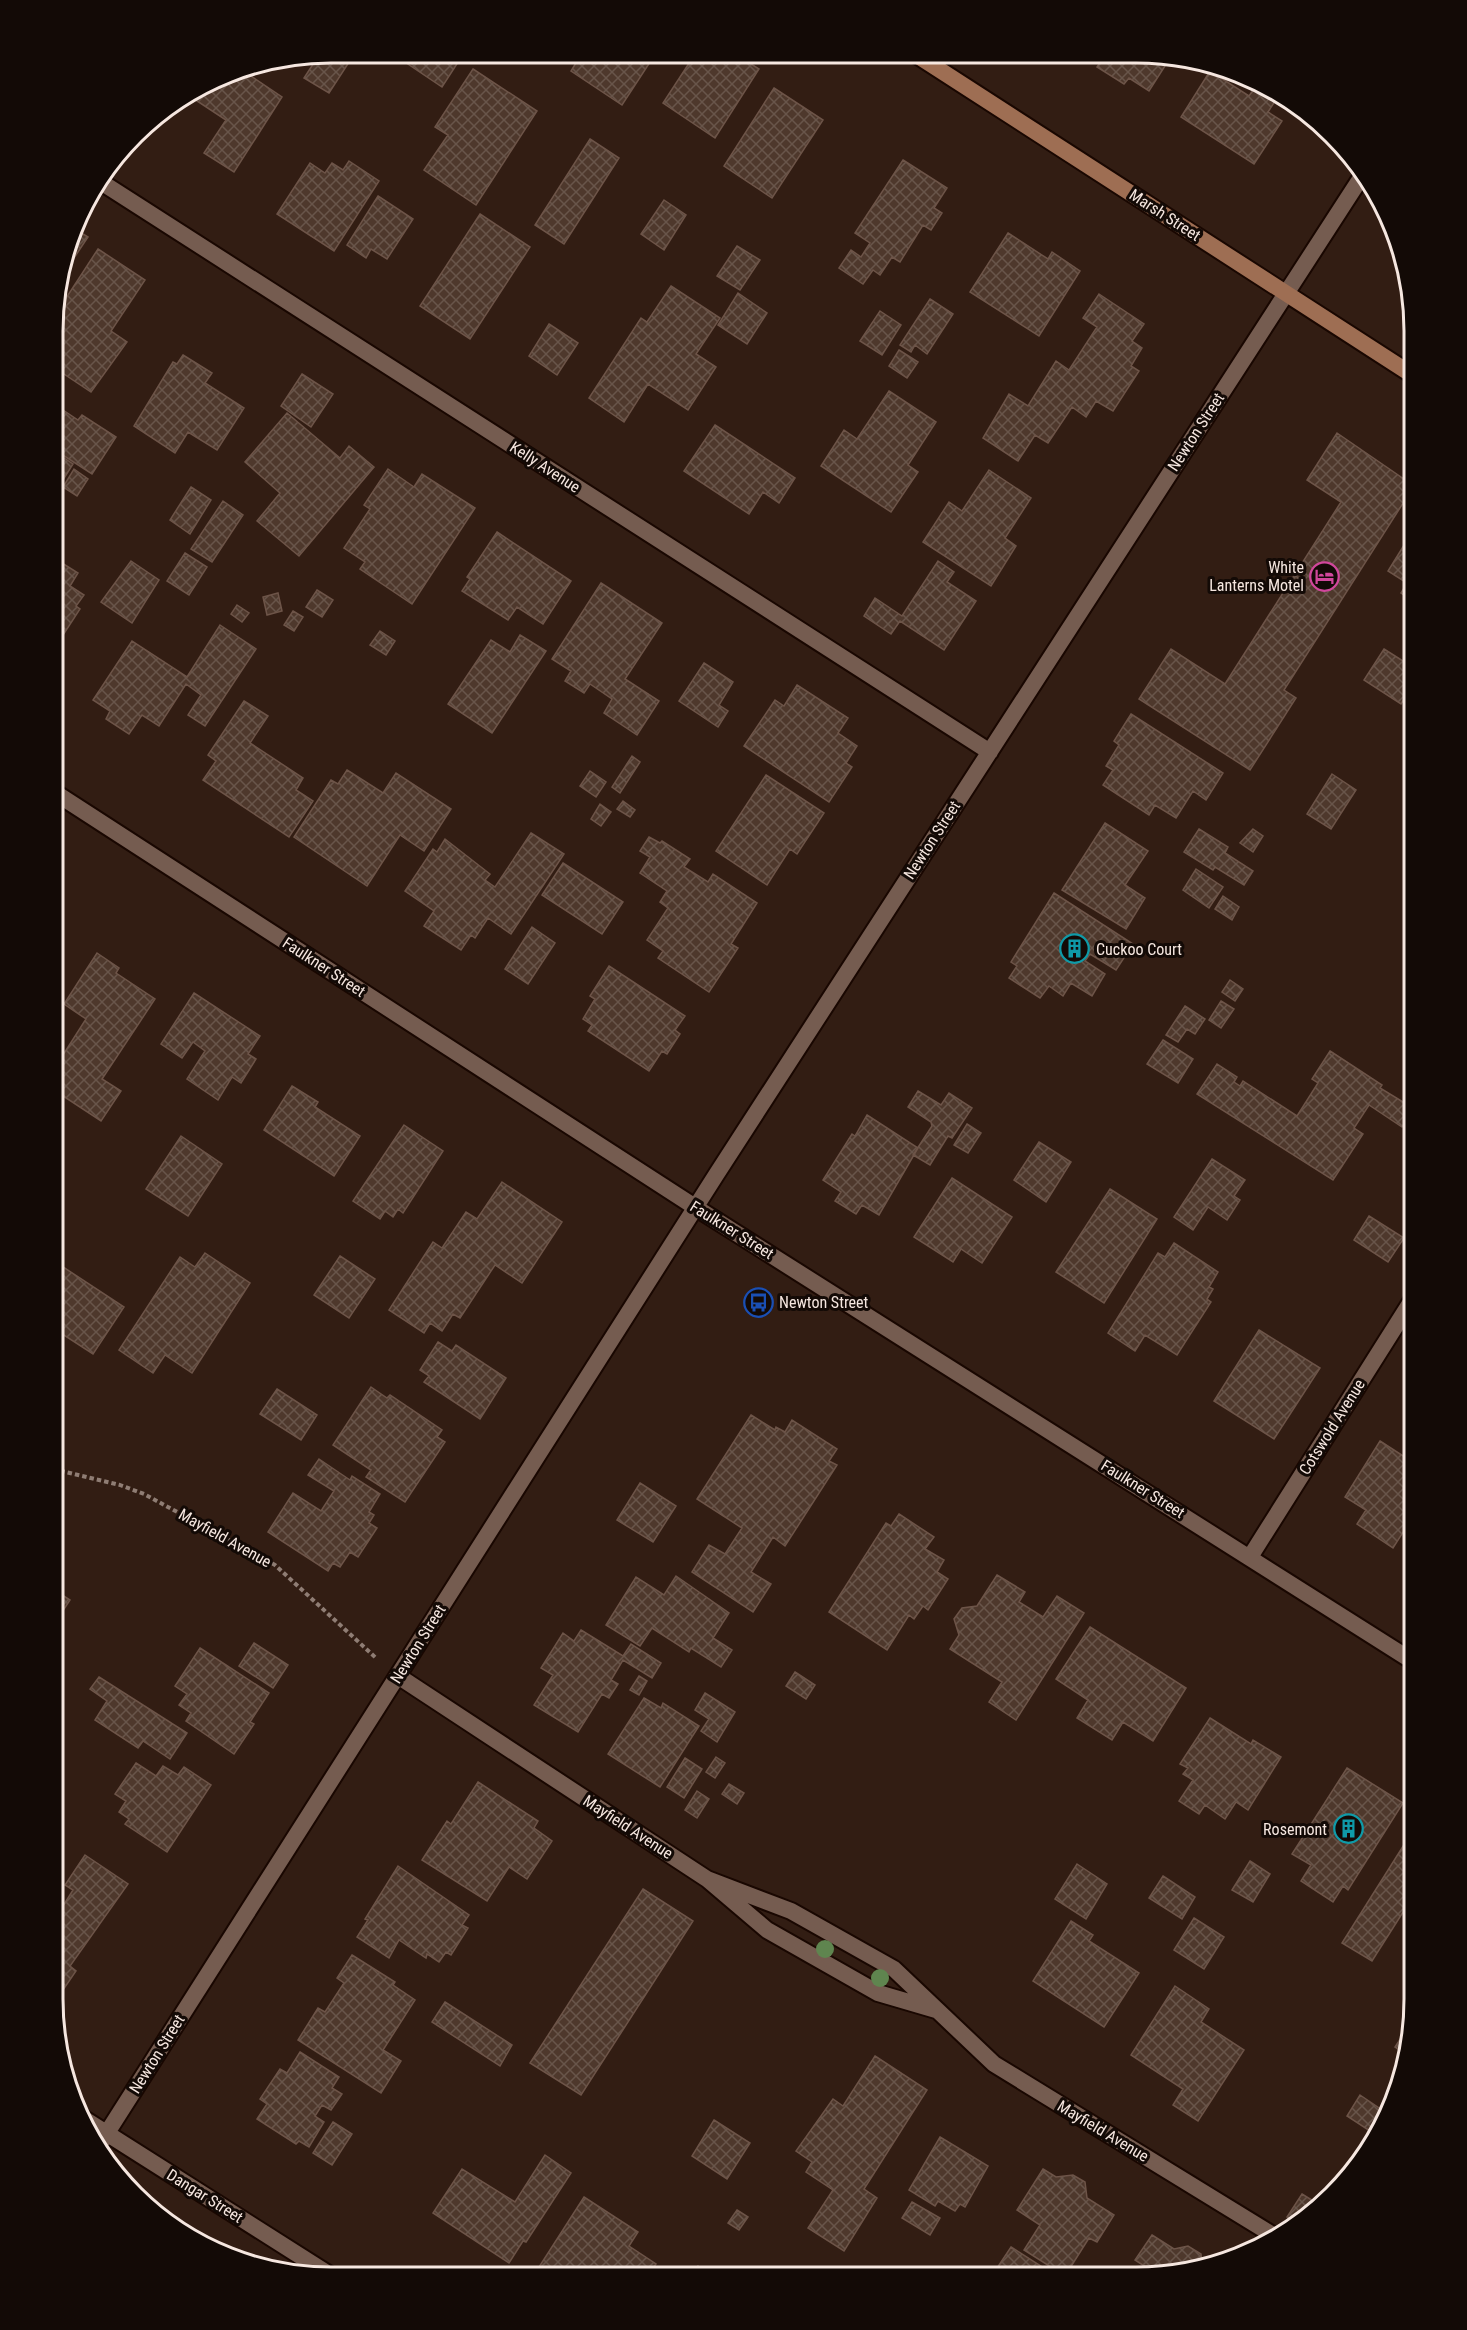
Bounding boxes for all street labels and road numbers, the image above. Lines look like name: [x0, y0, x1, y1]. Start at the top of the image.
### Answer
street label: Marsh Street: [1126, 185, 1204, 245]
street label: Newton Street: [1164, 389, 1228, 475]
street label: Kelly Avenue: [506, 437, 584, 497]
street label: Newton Street: [900, 797, 964, 883]
street label: Faulkner Street: [279, 933, 369, 1001]
street label: Faulkner Street: [687, 1197, 778, 1263]
street label: Cotswold Avenue: [1295, 1376, 1369, 1478]
street label: Faulkner Street: [1098, 1456, 1189, 1522]
street label: Mayfield Avenue: [175, 1505, 275, 1571]
street label: Newton Street: [386, 1601, 450, 1687]
street label: Mayfield Avenue: [580, 1791, 676, 1863]
street label: Newton Street: [125, 2011, 189, 2097]
street label: Mayfield Avenue: [1054, 2096, 1152, 2166]
street label: Dangar Street: [163, 2165, 247, 2227]

